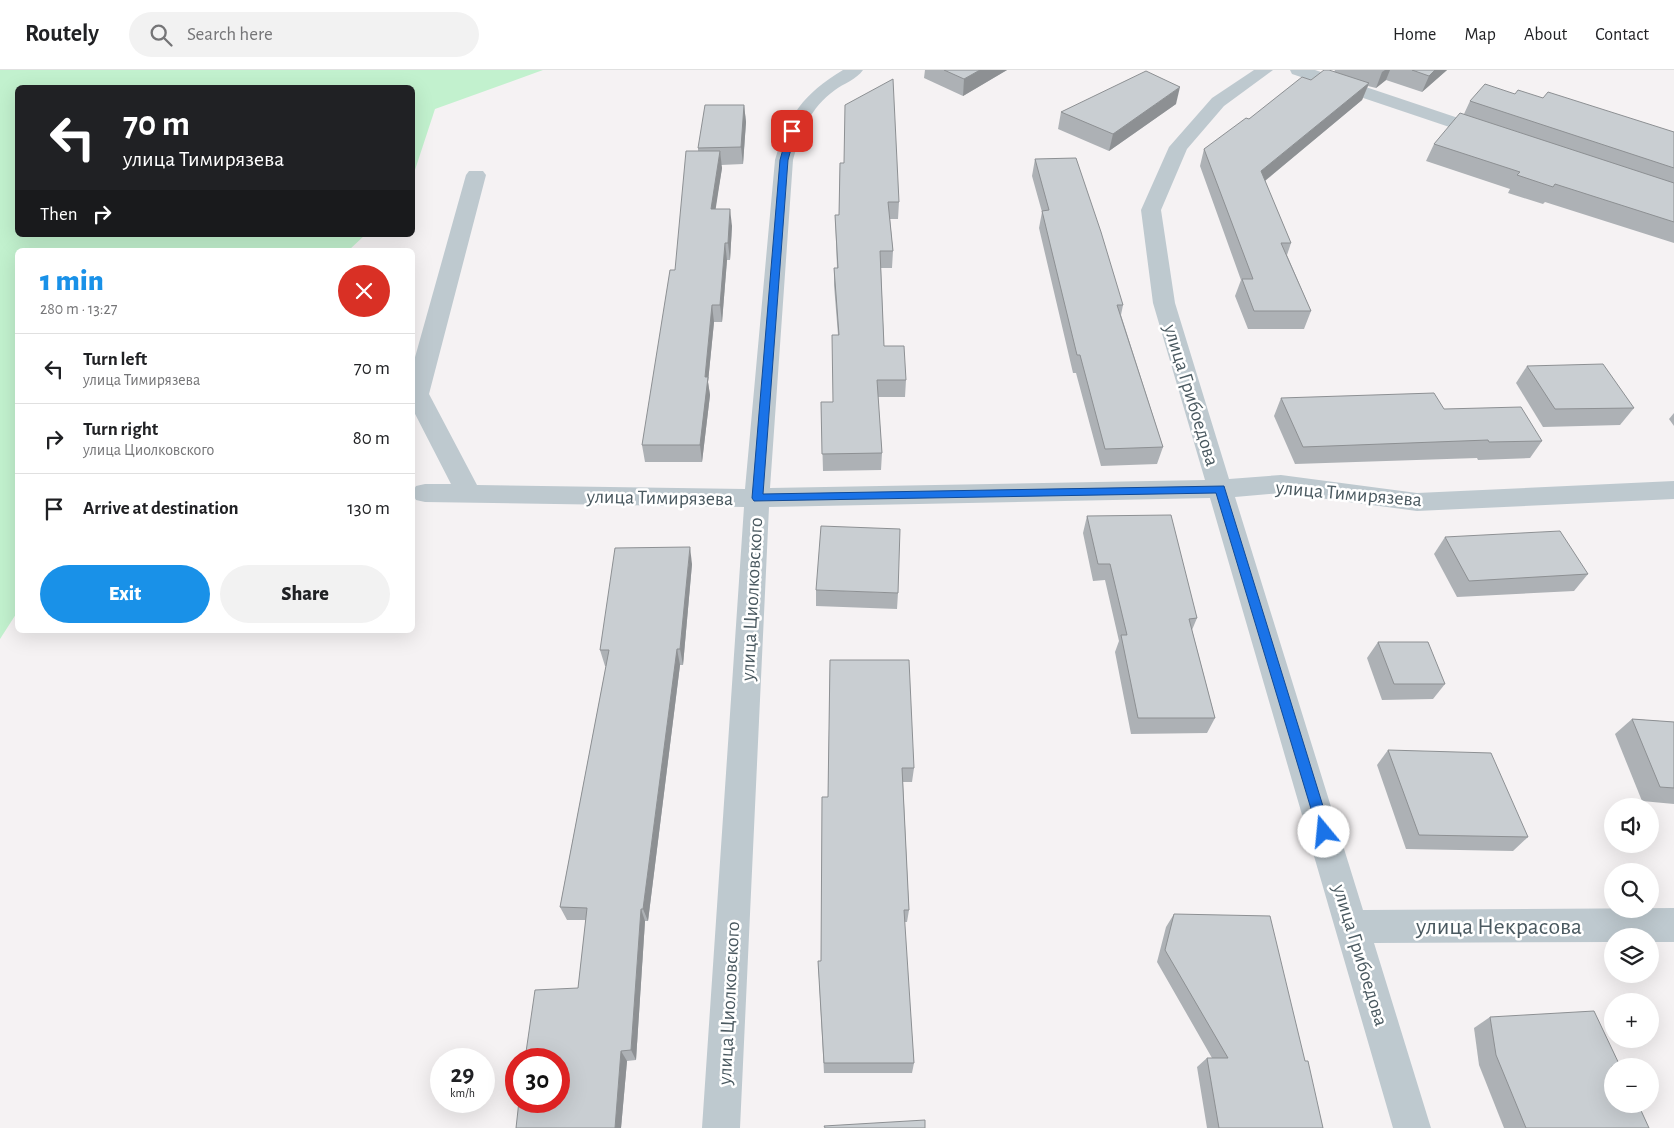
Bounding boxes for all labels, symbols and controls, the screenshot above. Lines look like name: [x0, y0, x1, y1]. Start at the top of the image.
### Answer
search box: [129, 12, 479, 57]
icon: search: [147, 21, 175, 49]
text: Routely: [25, 22, 99, 46]
text: Search here: [187, 25, 273, 44]
text: Home: [1393, 26, 1436, 44]
text: Map: [1464, 26, 1496, 44]
text: About: [1524, 26, 1567, 44]
text: Contact: [1595, 26, 1649, 44]
icon: left: [40, 105, 105, 170]
text: 70 m: [123, 107, 190, 142]
pin: [771, 110, 813, 152]
icon: arrive: [778, 117, 806, 145]
text: улица Тимирязева: [123, 148, 284, 170]
icon: right: [88, 200, 116, 228]
text: Then: [40, 205, 78, 224]
button: close: [338, 265, 390, 317]
text: 1 min: [40, 266, 104, 296]
text: 280 m · 13:27: [40, 301, 117, 317]
street label: улица Грибоедова: [1160, 321, 1222, 469]
text: Turn left: [83, 350, 147, 369]
icon: left: [40, 355, 68, 383]
text: 70 m: [354, 359, 390, 378]
text: улица Тимирязева: [83, 372, 200, 388]
text: Turn right: [83, 420, 158, 439]
icon: right: [40, 425, 68, 453]
text: 80 m: [353, 429, 390, 448]
text: улица Циолковского: [83, 442, 214, 458]
street label: улица Тимирязева: [1274, 478, 1423, 510]
street label: улица Тимирязева: [585, 487, 733, 509]
icon: arrive: [40, 495, 68, 523]
text: Arrive at destination: [83, 499, 239, 518]
text: 130 m: [347, 499, 390, 518]
street label: улица Циолковского: [738, 517, 766, 682]
button: Exit: [40, 565, 210, 623]
button: Share: [220, 565, 390, 623]
map controls: [1604, 798, 1659, 1113]
button: sound: [1604, 798, 1659, 853]
position arrow: [1297, 805, 1349, 857]
button: search: [1604, 863, 1659, 918]
street label: улица Грибоедова: [1329, 881, 1391, 1029]
street label: улица Некрасова: [1415, 915, 1582, 939]
street label: улица Циолковского: [715, 921, 743, 1086]
button: layers: [1604, 928, 1659, 983]
button: +: [1604, 993, 1659, 1048]
speed limit sign: 30: [505, 1048, 570, 1113]
button: −: [1604, 1058, 1659, 1113]
text: 29: [451, 1062, 474, 1087]
text: km/h: [450, 1087, 475, 1099]

